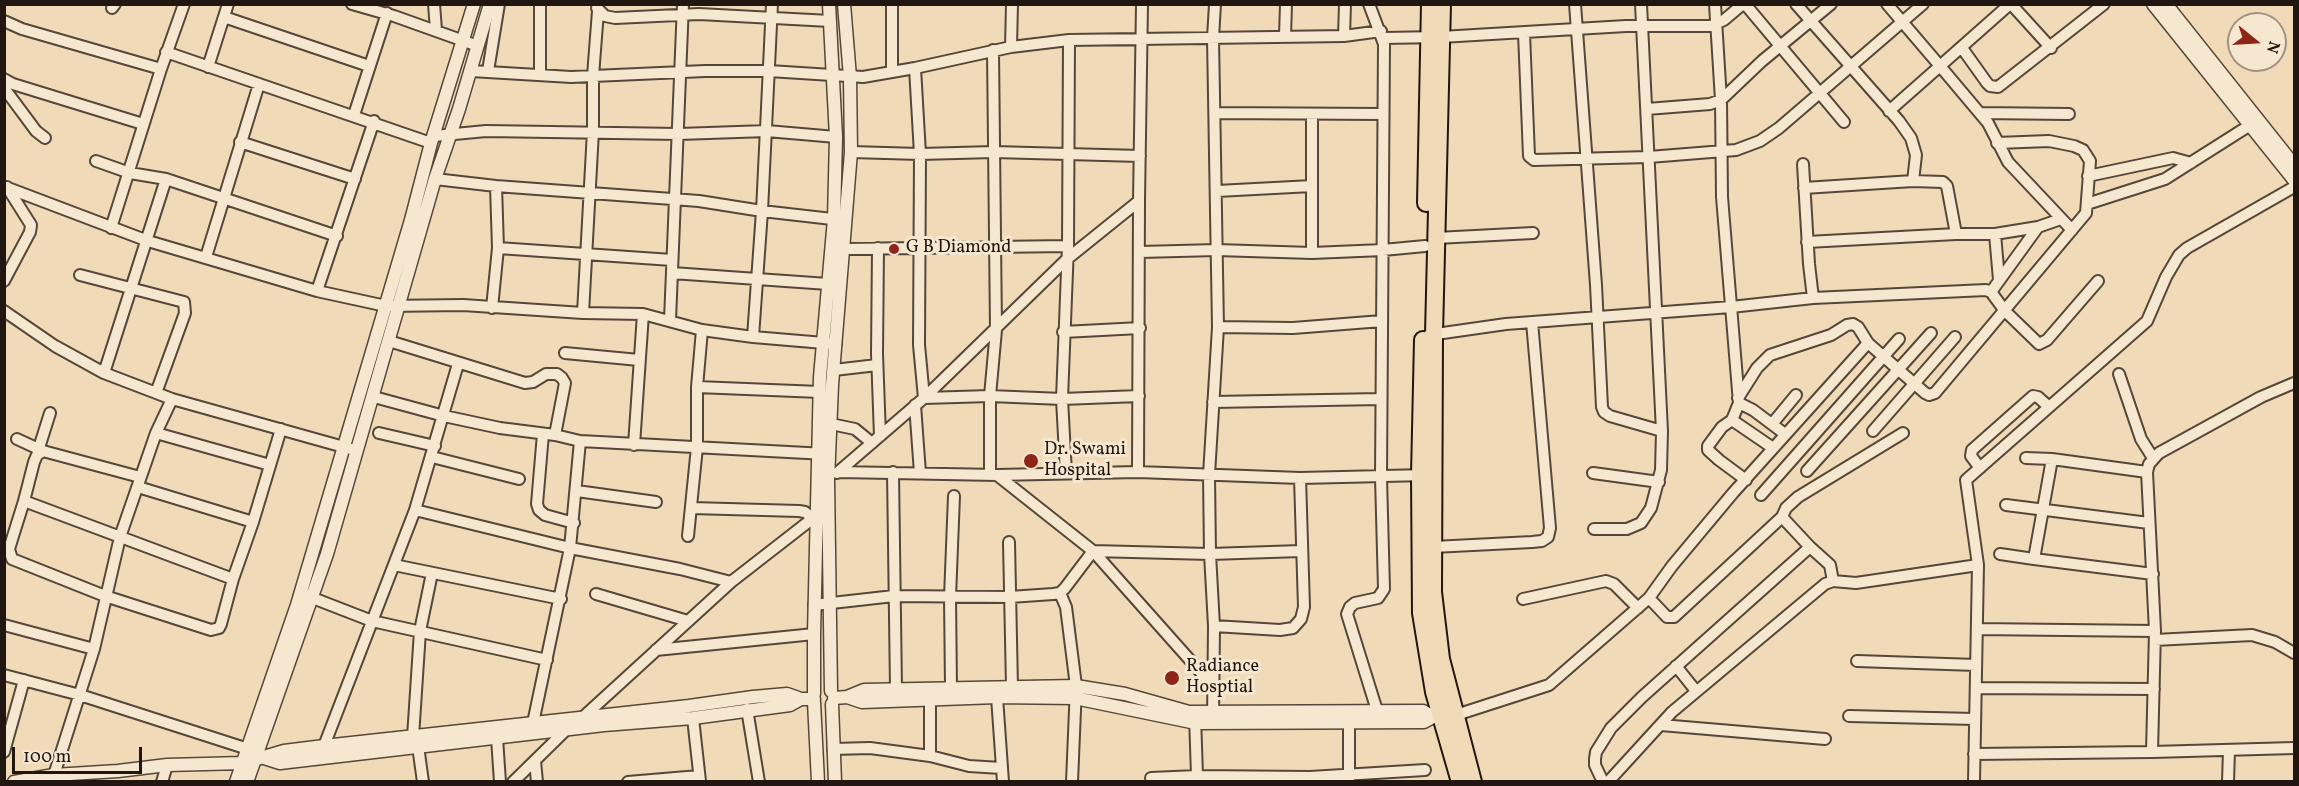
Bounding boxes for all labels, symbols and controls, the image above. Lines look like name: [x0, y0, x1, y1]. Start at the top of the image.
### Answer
north arrow: [2227, 12, 2287, 72]
text: N: [2260, 38, 2284, 56]
place label: G B Diamond: [906, 238, 1011, 260]
marker: G B Diamond: [887, 242, 901, 256]
place label: Dr. Swami Hospital: [1044, 440, 1126, 482]
marker: Dr. Swami Hospital: [1022, 452, 1040, 470]
place label: Radiance Hosptial: [1186, 657, 1259, 700]
marker: Radiance Hosptial: [1163, 669, 1181, 687]
scale bar: [15, 735, 146, 773]
text: 100 m: [23, 745, 72, 770]

